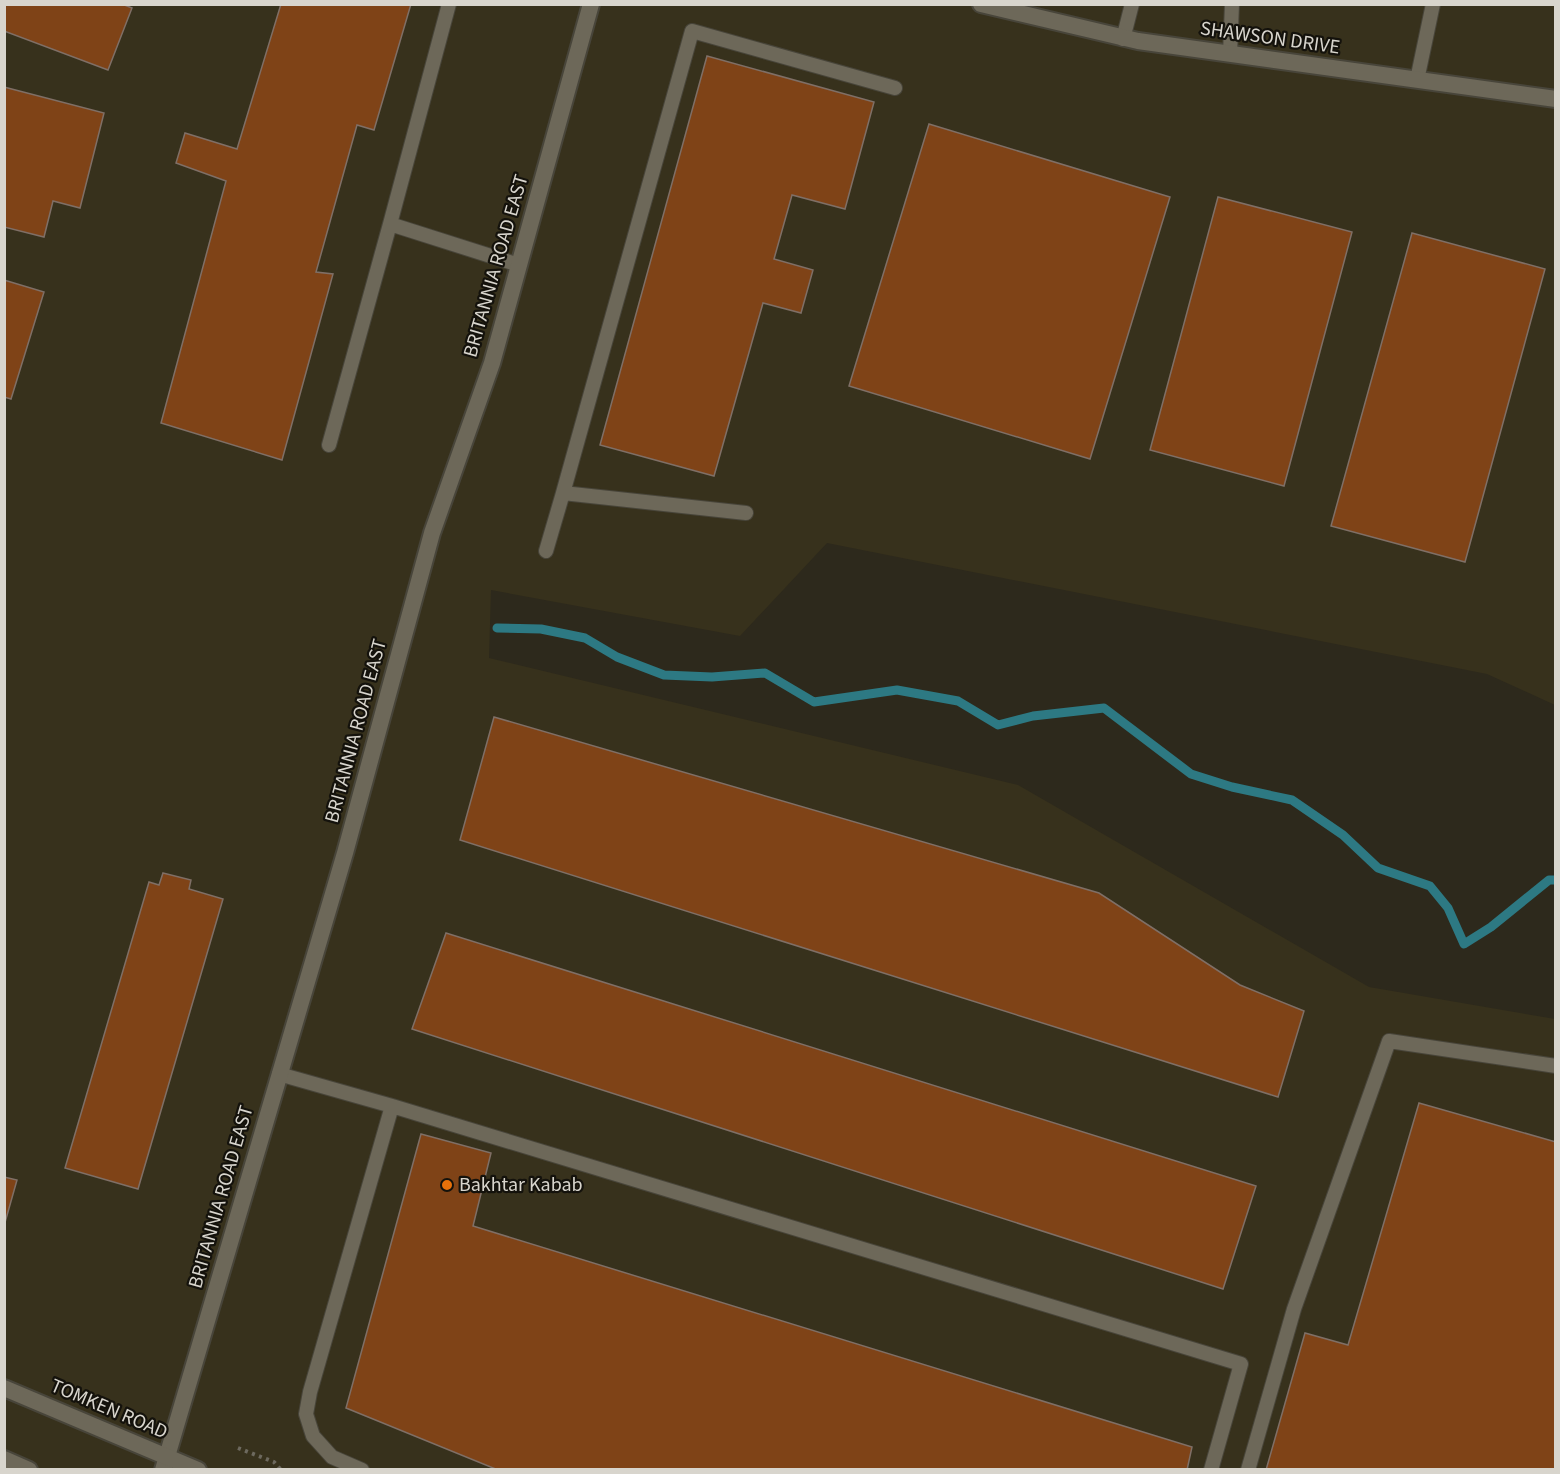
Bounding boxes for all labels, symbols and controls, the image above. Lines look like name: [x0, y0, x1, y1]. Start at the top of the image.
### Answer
street label: SHAWSON DRIVE: [1198, 14, 1342, 62]
street label: BRITANNIA ROAD EAST: [456, 171, 536, 361]
street label: BRITANNIA ROAD EAST: [318, 636, 394, 826]
street label: BRITANNIA ROAD EAST: [181, 1102, 261, 1292]
place label: Bakhtar Kabab: [459, 1171, 583, 1199]
marker: Bakhtar Kabab: [440, 1178, 454, 1192]
street label: TOMKEN ROAD: [46, 1372, 172, 1446]

